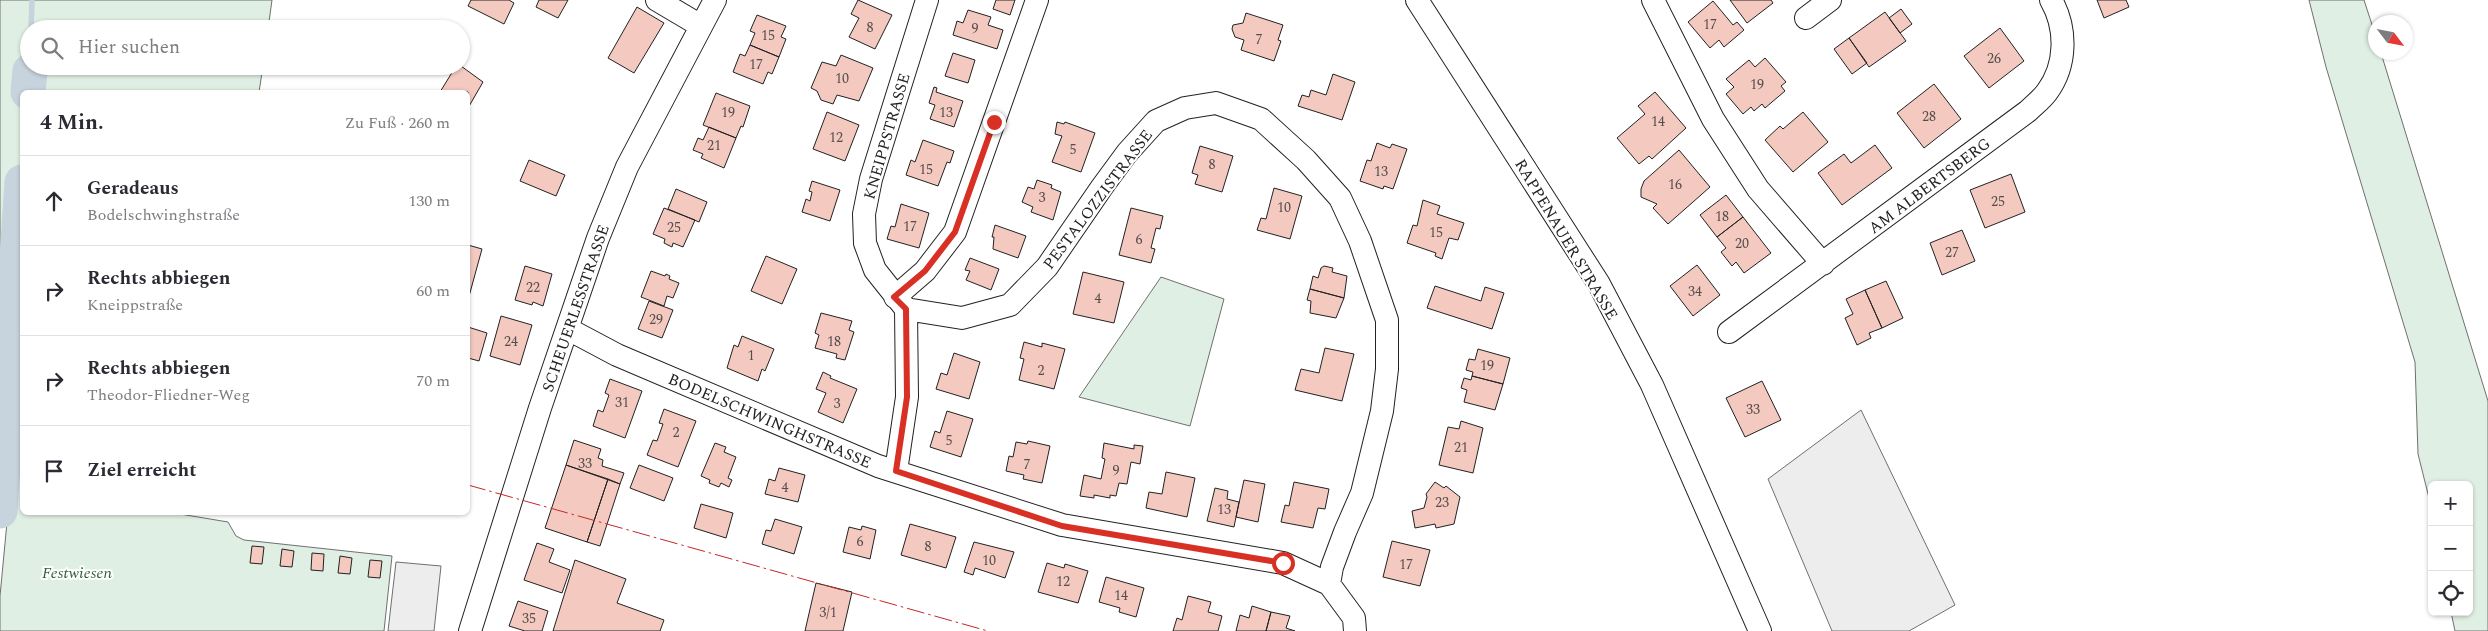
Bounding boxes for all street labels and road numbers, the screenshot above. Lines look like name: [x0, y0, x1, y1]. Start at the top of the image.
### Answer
street label: KNEIPPSTRASSE: [857, 70, 916, 202]
street label: PESTALOZZISTRASSE: [1037, 124, 1159, 275]
street label: AM ALBERTSBERG: [1863, 132, 1996, 240]
street label: RAPPENAUER STRASSE: [1508, 154, 1624, 325]
street label: SCHEUERLESSTRASSE: [536, 221, 616, 395]
street label: BODELSCHWINGHSTRASSE: [664, 367, 875, 475]

